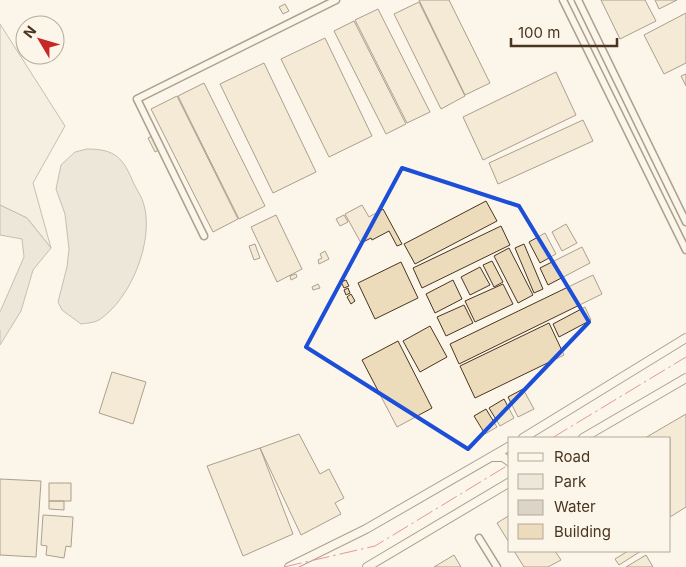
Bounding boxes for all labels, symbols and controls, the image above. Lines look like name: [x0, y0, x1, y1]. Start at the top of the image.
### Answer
north arrow: [15, 15, 65, 65]
scale bar: [511, 15, 617, 47]
text: N: [19, 22, 39, 41]
text: 100 m: [518, 23, 560, 42]
legend: [508, 437, 671, 552]
text: Road: [554, 447, 590, 466]
text: Park: [554, 472, 587, 491]
text: Water: [554, 497, 596, 516]
text: Building: [554, 522, 611, 541]

